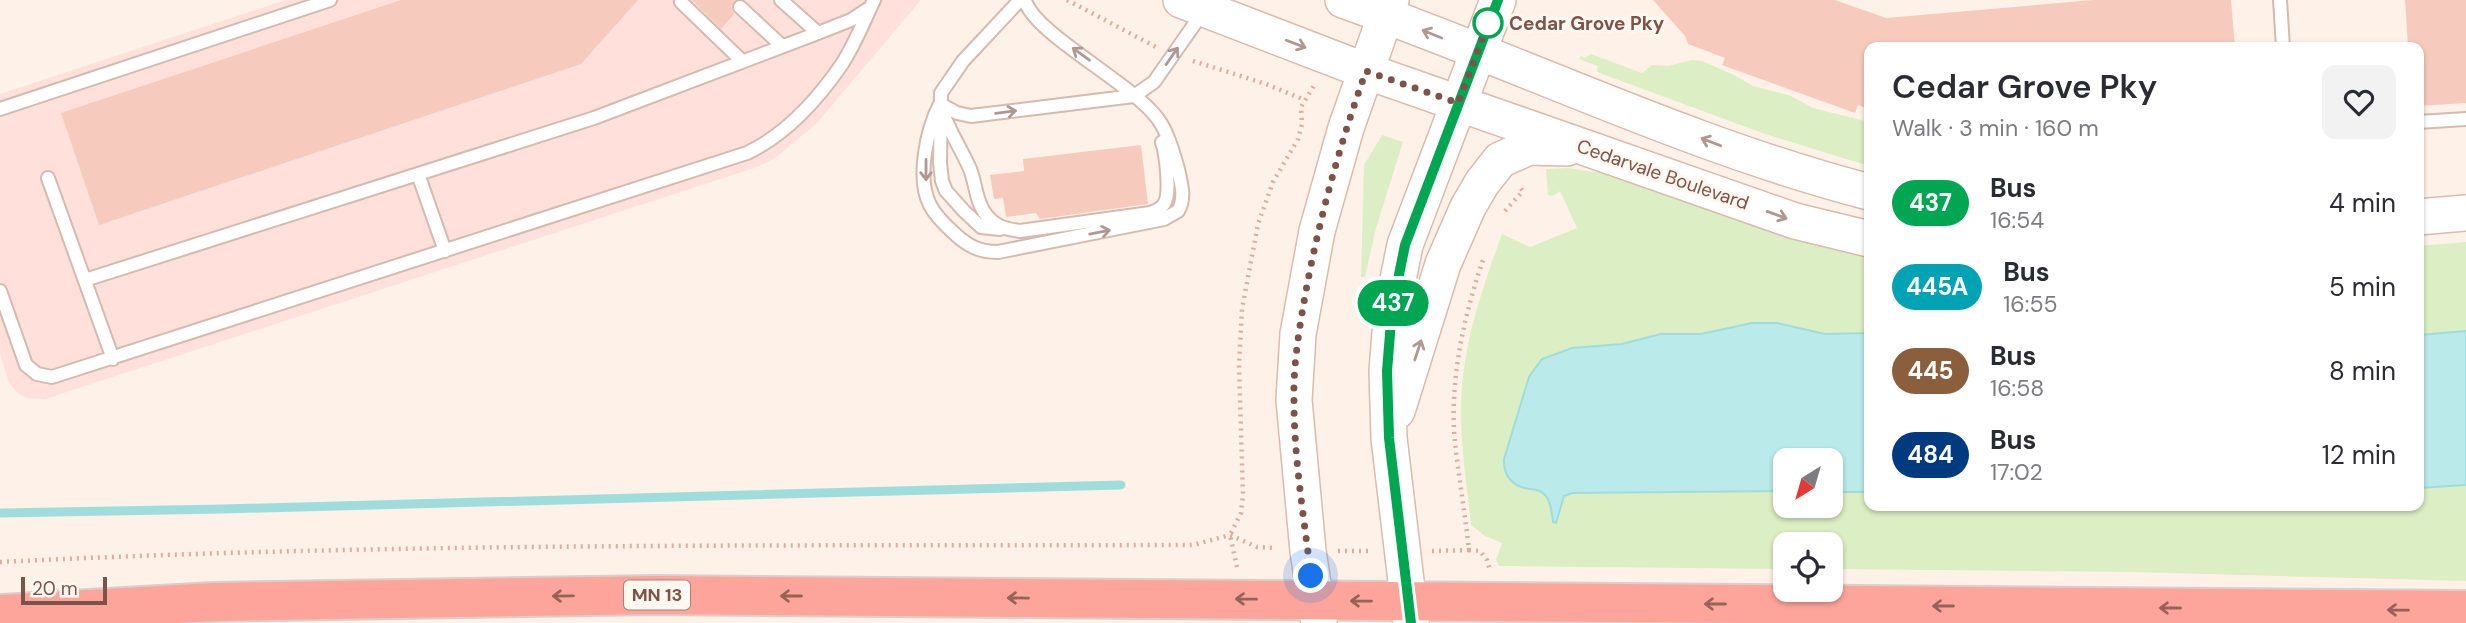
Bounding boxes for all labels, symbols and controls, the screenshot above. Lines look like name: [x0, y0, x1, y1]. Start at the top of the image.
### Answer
marker: Cedar Grove Pky: [1473, 8, 1503, 38]
place label: Cedar Grove Pky: [1509, 11, 1665, 36]
one-way arrow: [1421, 26, 1443, 39]
one-way arrow: [1285, 39, 1307, 51]
one-way arrow: [1072, 47, 1091, 61]
one-way arrow: [1165, 47, 1180, 66]
text: Cedar Grove Pky: [1892, 65, 2157, 108]
button: heart: [2322, 65, 2396, 139]
one-way arrow: [994, 106, 1017, 119]
text: Walk · 3 min · 160 m: [1892, 113, 2099, 143]
street label: Cedarvale Boulevard: [1573, 133, 1752, 216]
one-way arrow: [1700, 135, 1722, 147]
one-way arrow: [919, 158, 932, 181]
text: Bus: [1990, 171, 2036, 205]
text: 4 min: [2329, 186, 2396, 220]
text: 437: [1909, 187, 1952, 218]
text: 16:54: [1990, 205, 2044, 235]
one-way arrow: [1765, 210, 1787, 222]
one-way arrow: [1088, 224, 1111, 238]
text: Bus: [2003, 255, 2050, 289]
text: 5 min: [2329, 270, 2396, 304]
text: 445A: [1906, 271, 1968, 302]
line badge: 437: [1353, 280, 1433, 326]
text: 437: [1372, 287, 1414, 318]
text: 16:55: [2003, 289, 2058, 319]
one-way arrow: [1412, 339, 1425, 361]
text: Bus: [1990, 339, 2036, 373]
text: 8 min: [2329, 354, 2396, 388]
text: 445: [1907, 355, 1954, 386]
text: 16:58: [1990, 373, 2044, 403]
text: Bus: [1990, 423, 2036, 457]
text: 12 min: [2322, 438, 2396, 472]
text: 484: [1907, 439, 1954, 470]
north arrow: [1773, 448, 1843, 518]
map controls: [1773, 448, 1843, 602]
text: 17:02: [1990, 457, 2043, 487]
button: locate: [1773, 532, 1843, 602]
your location: [1293, 558, 1328, 593]
scale bar: [21, 574, 107, 606]
text: 20 m: [32, 576, 78, 601]
road number: MN 13: [624, 580, 690, 610]
one-way arrow: [779, 589, 802, 603]
one-way arrow: [552, 590, 575, 603]
one-way arrow: [1007, 592, 1030, 605]
one-way arrow: [1234, 592, 1257, 606]
one-way arrow: [1349, 594, 1372, 608]
one-way arrow: [1704, 597, 1727, 611]
one-way arrow: [1932, 599, 1955, 613]
one-way arrow: [2159, 601, 2182, 615]
one-way arrow: [2387, 603, 2410, 617]

